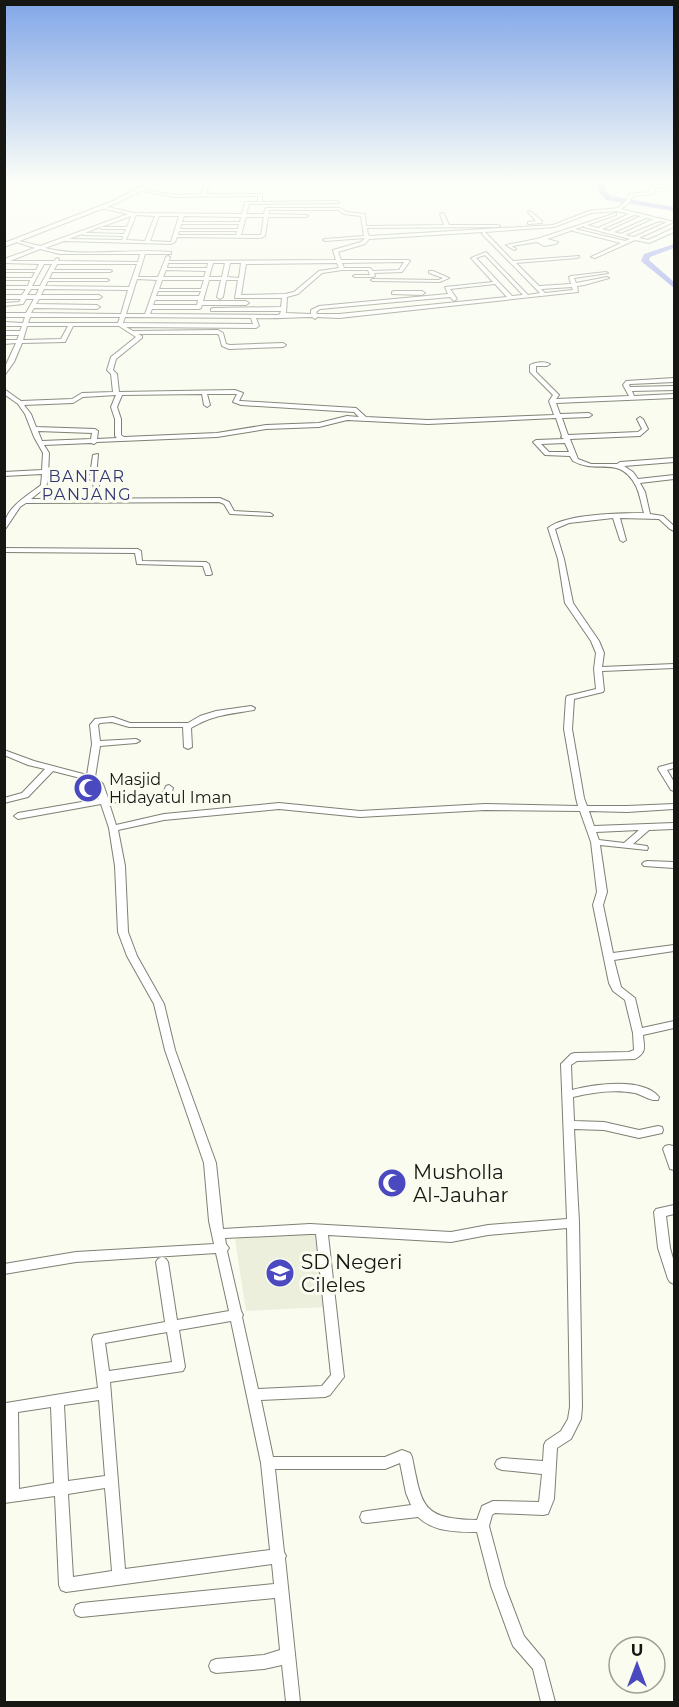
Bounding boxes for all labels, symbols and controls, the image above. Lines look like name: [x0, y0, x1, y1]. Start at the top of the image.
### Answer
district label: BANTAR PANJANG: [42, 467, 132, 504]
place label: Masjid Hidayatul Iman: [109, 770, 232, 807]
mosque icon: Masjid Hidayatul Iman: [72, 772, 104, 804]
place label: Musholla Al-Jauhar: [413, 1160, 509, 1207]
mosque icon: Musholla Al-Jauhar: [376, 1167, 408, 1199]
place label: SD Negeri Cileles: [301, 1250, 402, 1297]
school or university icon: SD Negeri Cileles: [264, 1257, 296, 1289]
north arrow: [607, 1635, 667, 1695]
text: U: [631, 1641, 643, 1660]

